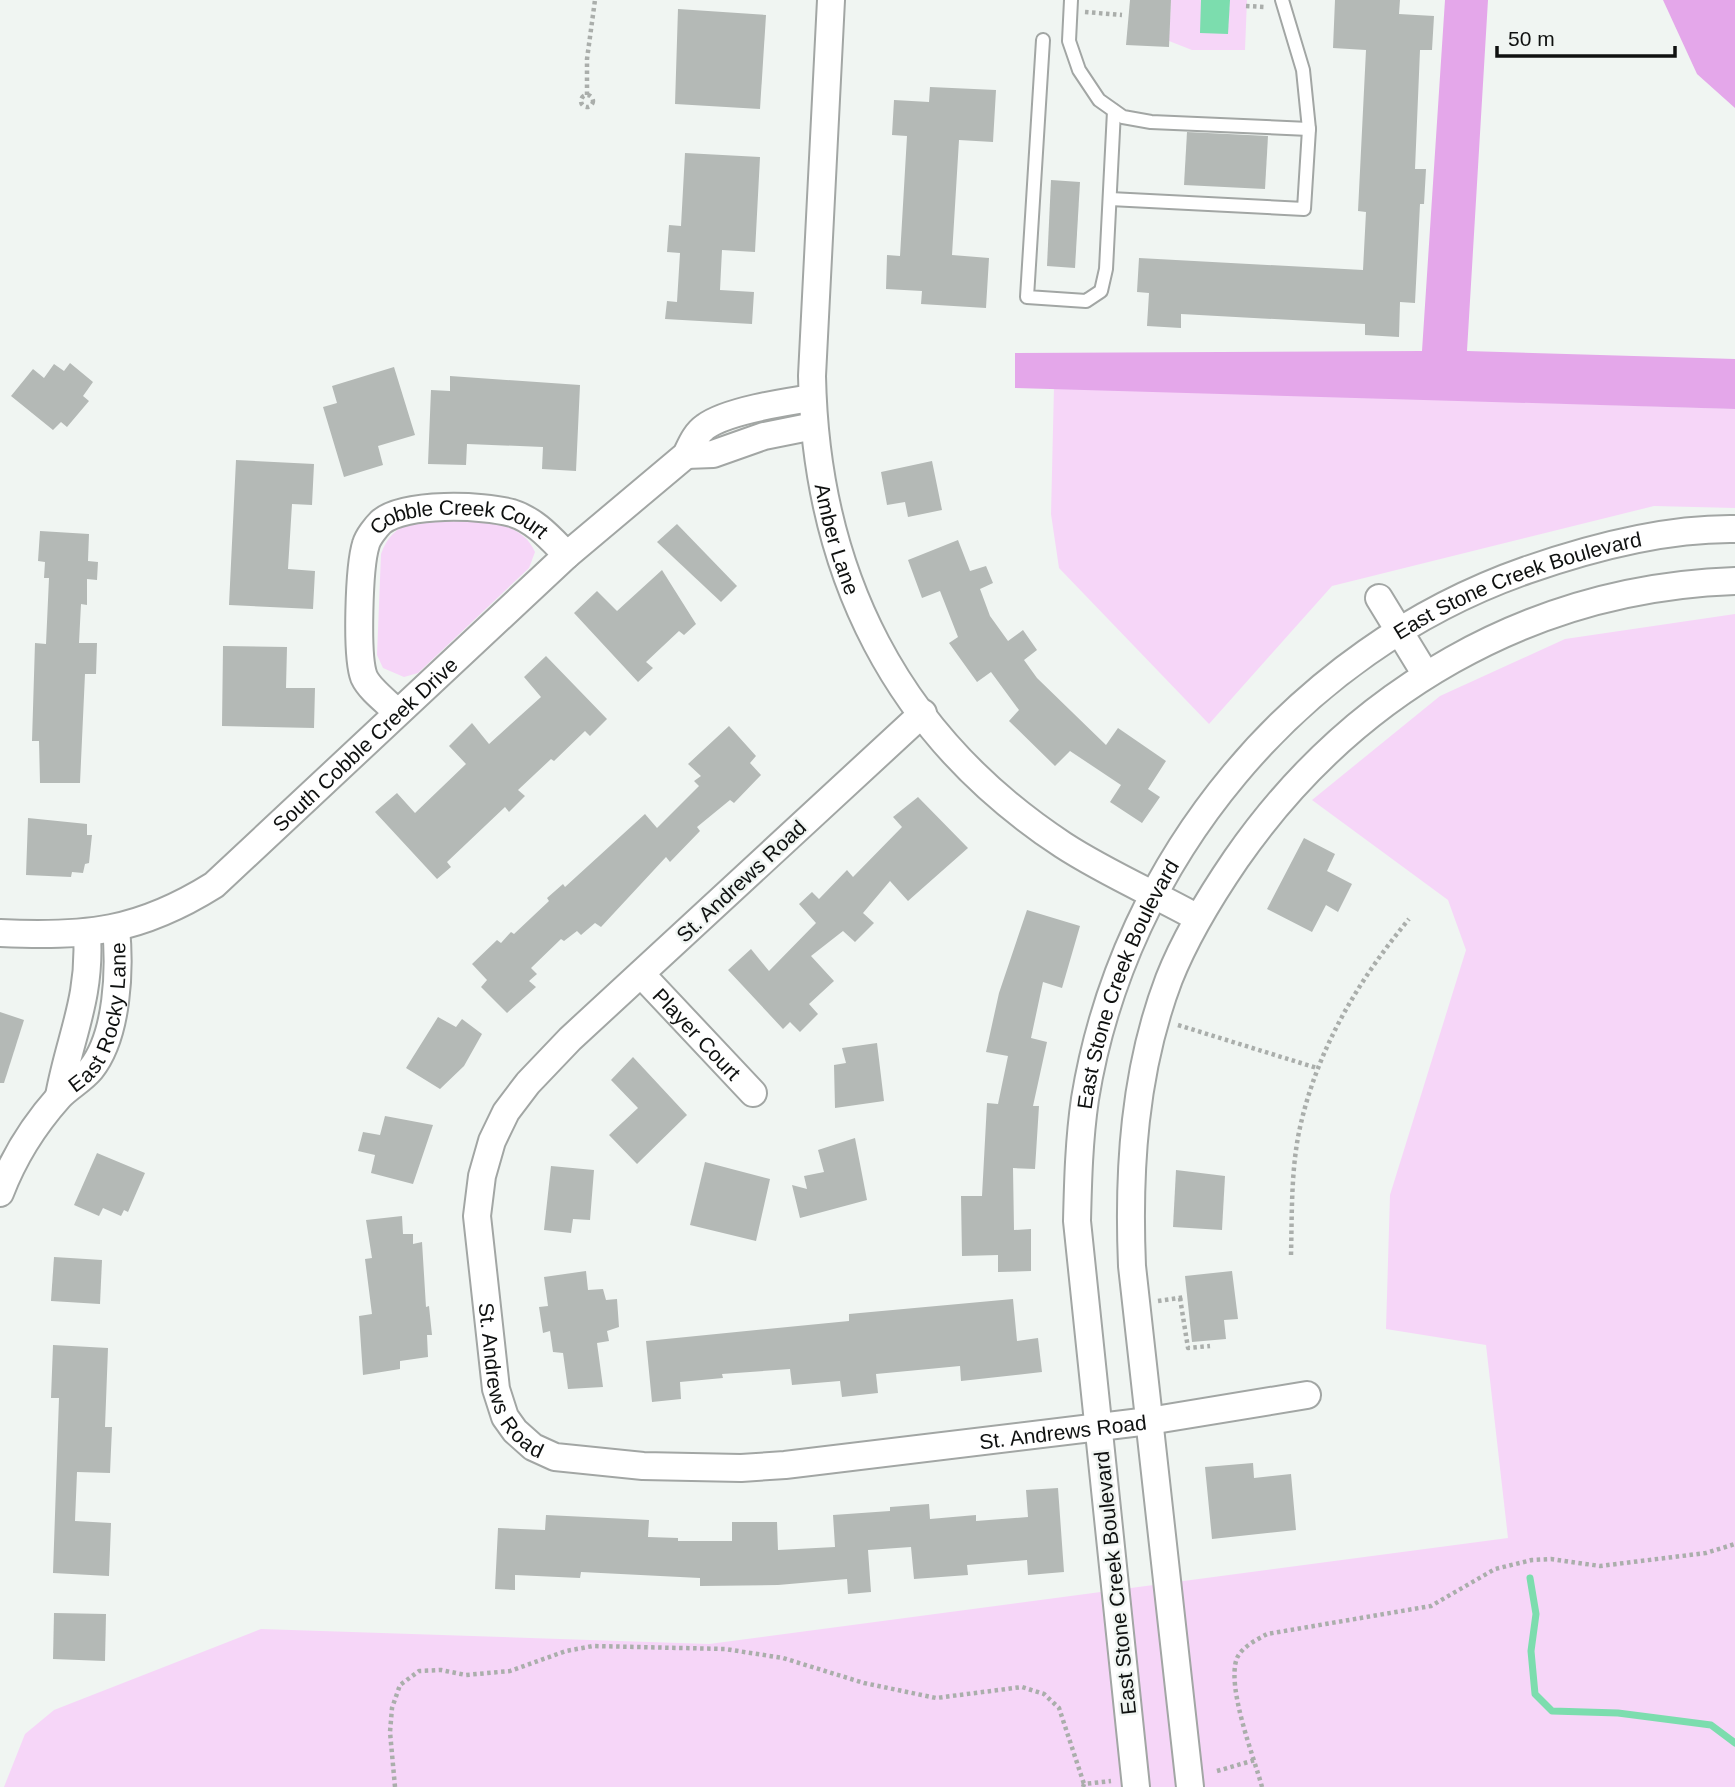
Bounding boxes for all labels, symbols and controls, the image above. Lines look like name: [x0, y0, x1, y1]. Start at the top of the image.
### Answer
scale bar: [1497, 14, 1676, 58]
text: 50 m: [1508, 27, 1555, 50]
street label: Amber Lane: [811, 482, 864, 598]
text: Cobble Creek Court: [365, 495, 553, 542]
street label: Cobble Creek Court: [368, 526, 554, 554]
street label: East Stone Creek Boulevard: [1389, 527, 1643, 643]
street label: South Cobble Creek Drive: [268, 652, 462, 836]
street label: St. Andrews Road: [672, 815, 810, 947]
street label: East Stone Creek Boulevard: [1072, 855, 1183, 1111]
street label: East Rocky Lane: [63, 942, 129, 1096]
street label: Player Court: [649, 983, 746, 1084]
street label: St. Andrews Road: [475, 1301, 548, 1462]
street label: St. Andrews Road: [978, 1410, 1148, 1453]
street label: East Stone Creek Boulevard: [1090, 1450, 1140, 1716]

